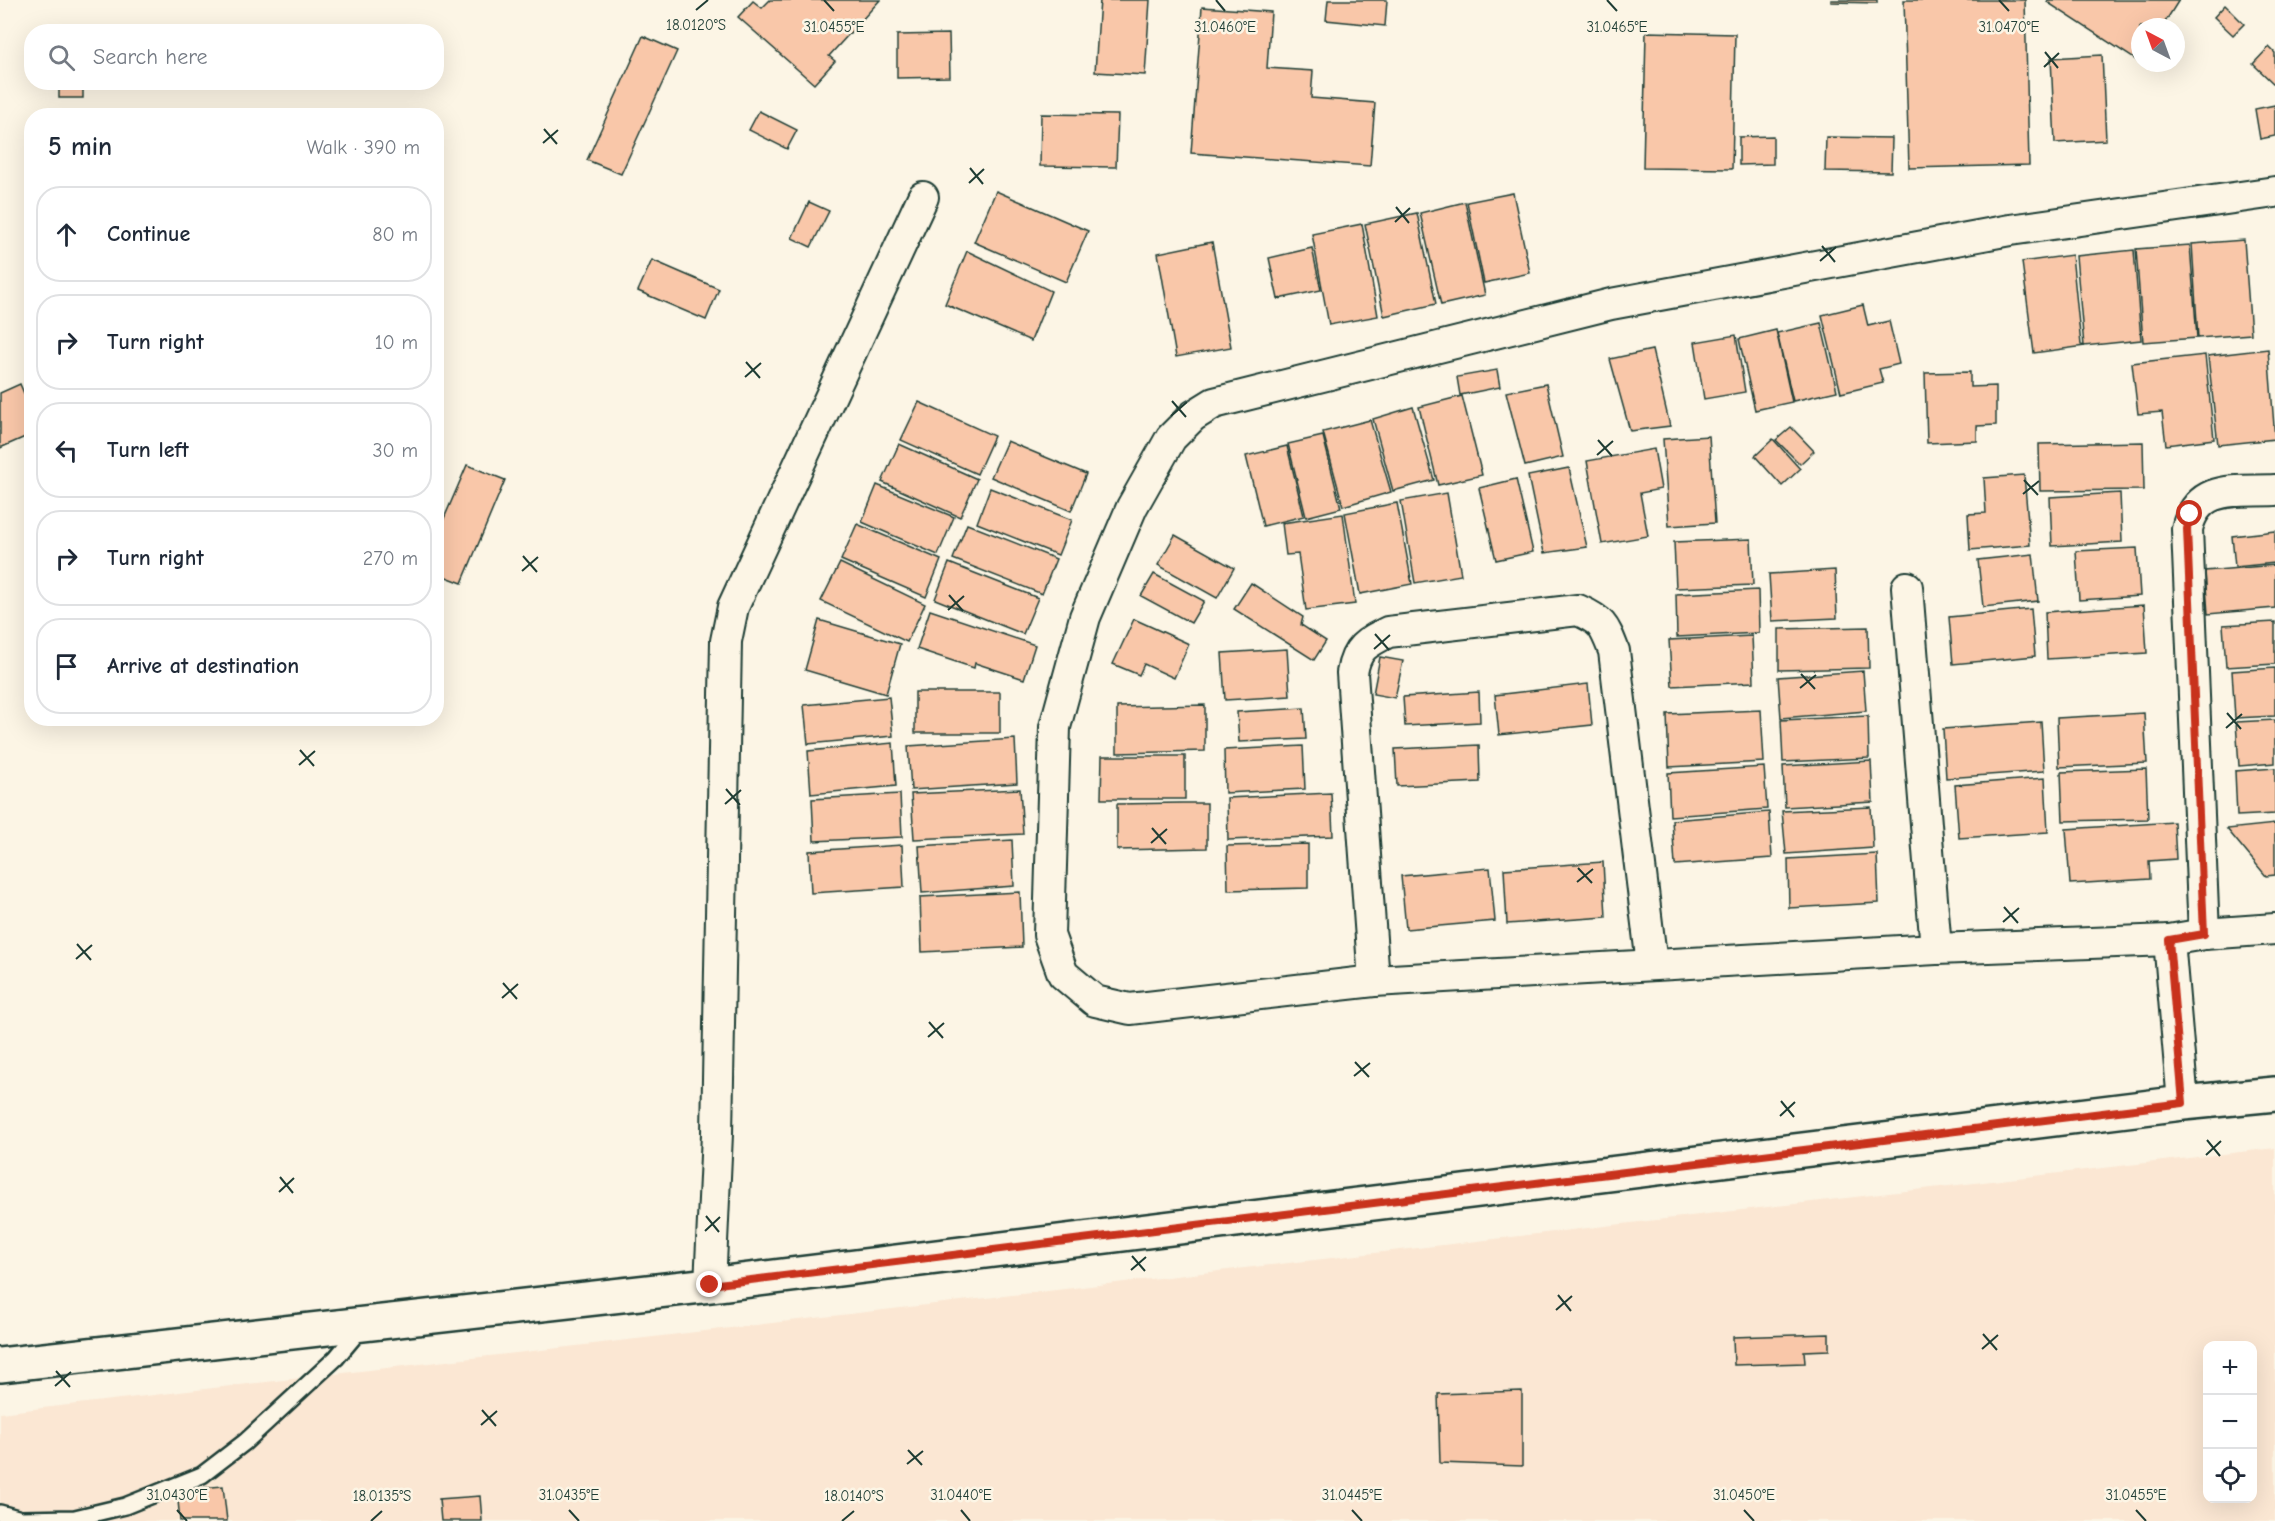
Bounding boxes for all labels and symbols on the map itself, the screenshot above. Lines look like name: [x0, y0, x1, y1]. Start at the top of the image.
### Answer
text: 18.0120°S: [666, 16, 726, 34]
text: 31.0455°E: [803, 18, 865, 36]
text: 31.0460°E: [1194, 18, 1256, 36]
text: 31.0465°E: [1586, 18, 1648, 36]
text: 31.0470°E: [1978, 18, 2040, 36]
north arrow: [2131, 18, 2185, 72]
route start: [2176, 500, 2202, 526]
route end: [696, 1271, 722, 1297]
text: 31.0430°E: [146, 1486, 208, 1504]
text: 31.0435°E: [539, 1486, 599, 1504]
text: 31.0440°E: [930, 1486, 992, 1504]
text: 31.0445°E: [1322, 1486, 1382, 1504]
text: 31.0450°E: [1713, 1486, 1775, 1504]
text: 31.0455°E: [2105, 1486, 2167, 1504]
text: 18.0135°S: [353, 1487, 411, 1505]
text: 18.0140°S: [824, 1487, 884, 1505]

